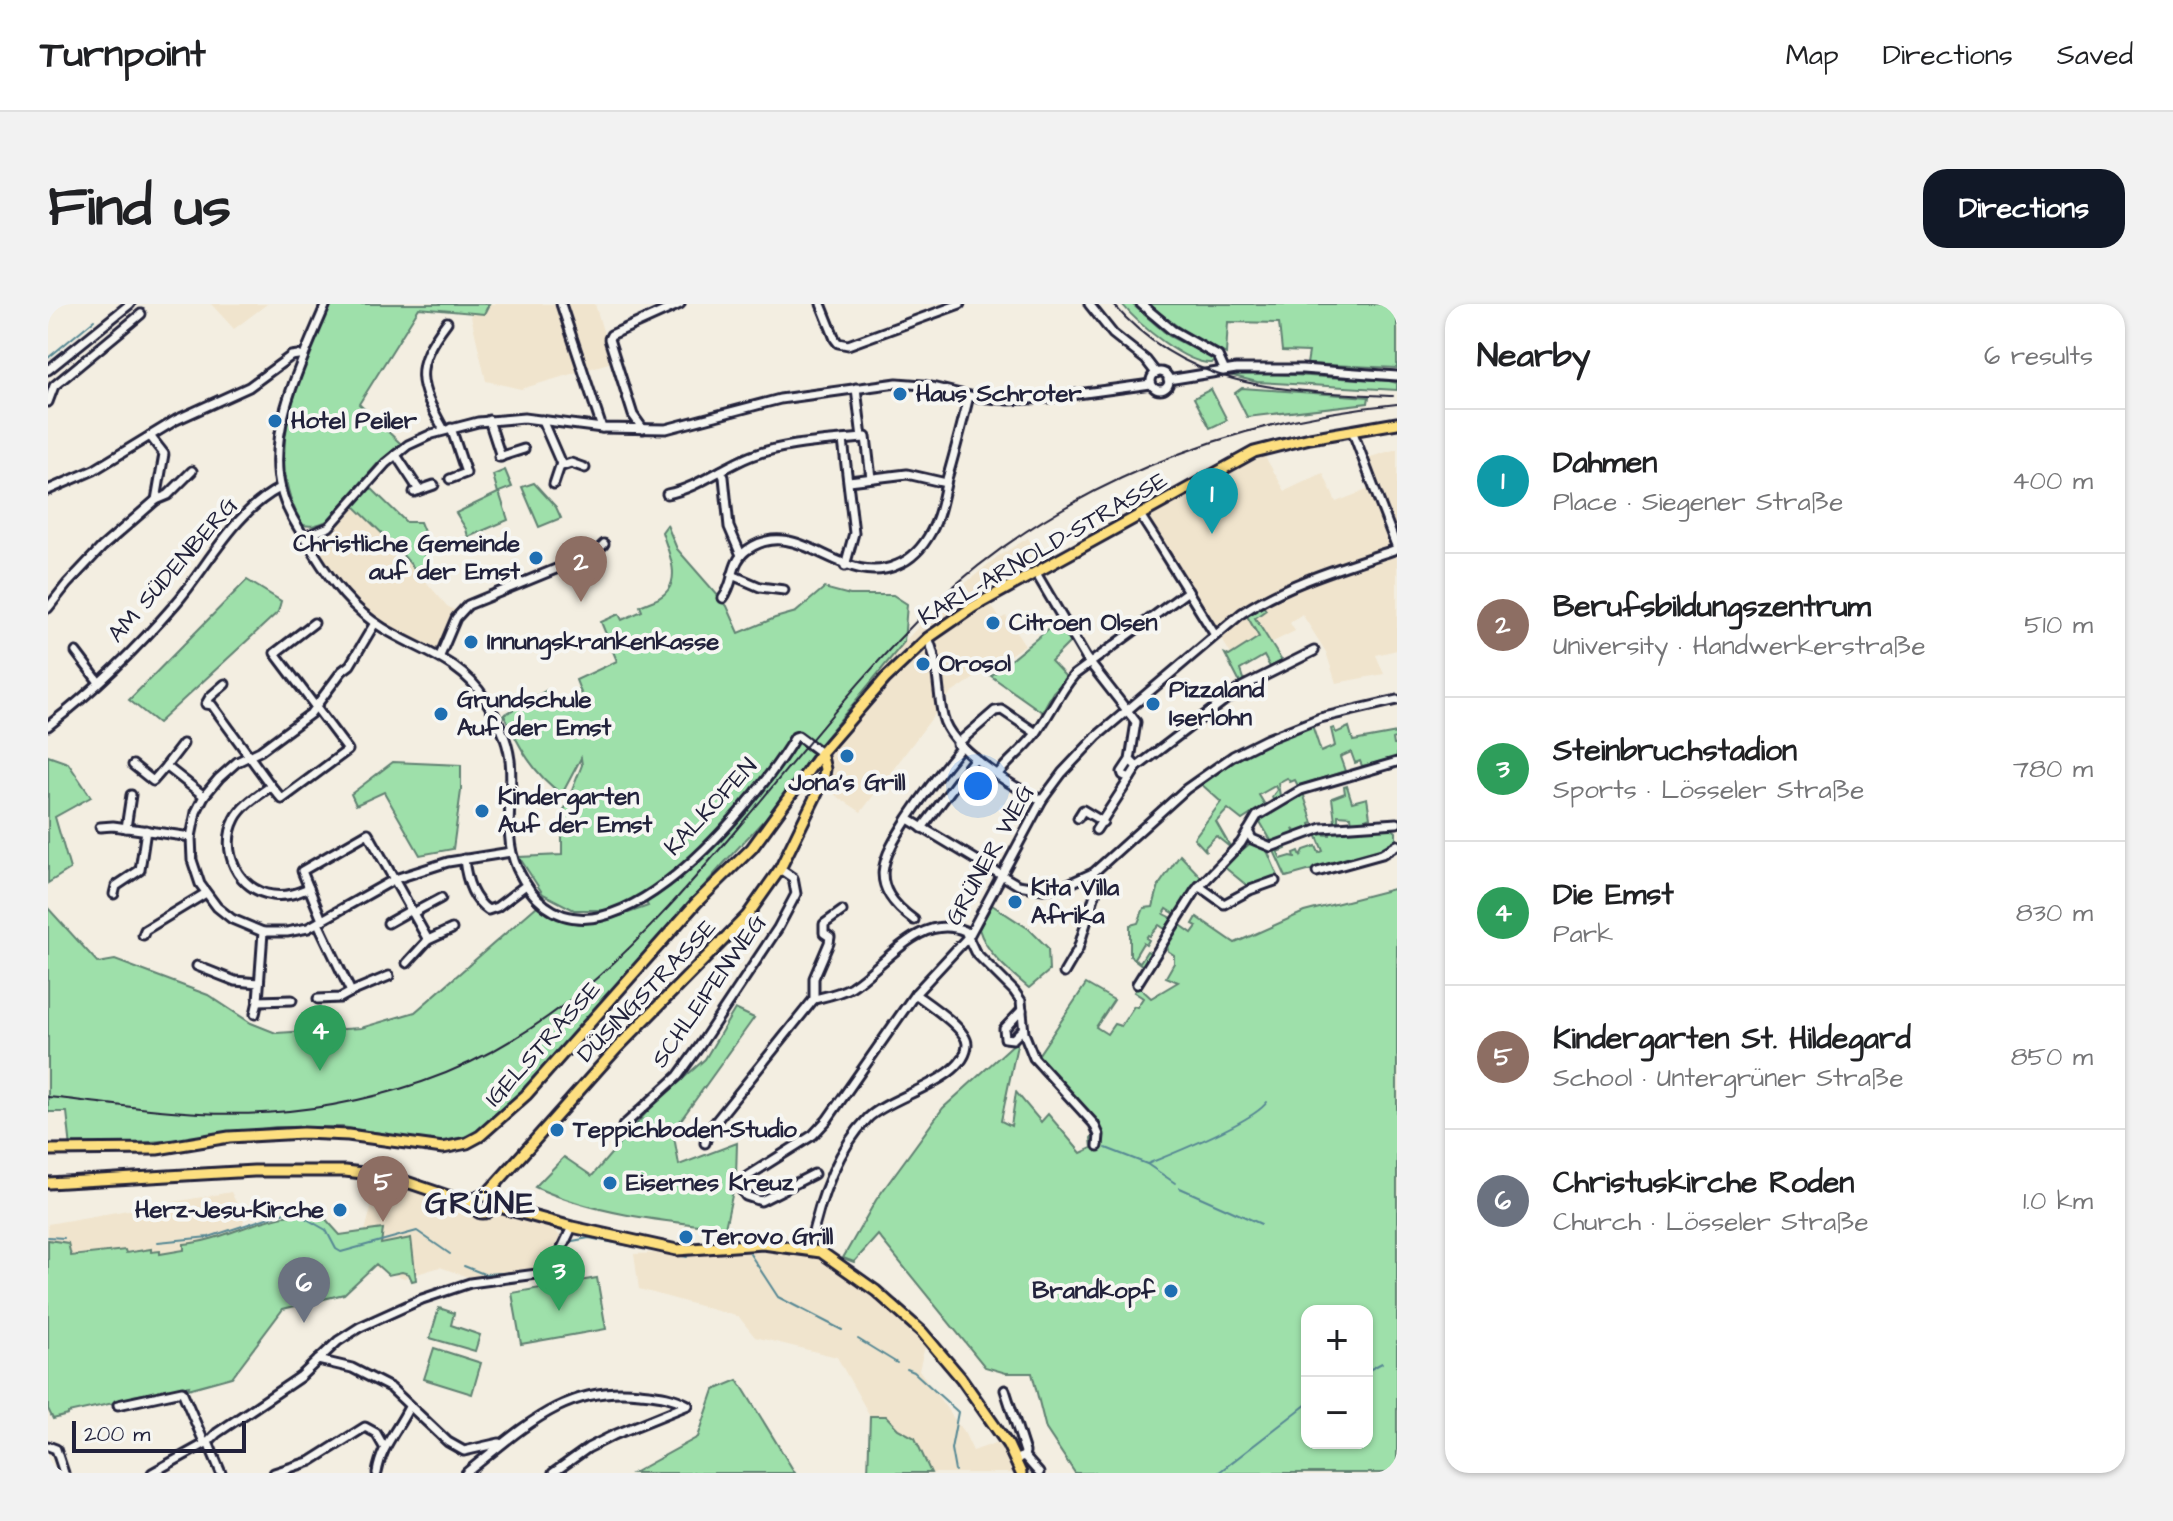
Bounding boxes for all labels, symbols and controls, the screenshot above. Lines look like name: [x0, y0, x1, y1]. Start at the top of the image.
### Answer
text: Turnpoint: [40, 29, 206, 81]
text: Map: [1786, 36, 1839, 75]
text: Directions: [1883, 36, 2013, 75]
text: Saved: [2057, 36, 2133, 75]
text: Find us: [48, 169, 231, 247]
button: Directions: [1923, 169, 2125, 248]
text: Nearby: [1477, 332, 1591, 380]
text: 6 results: [1984, 338, 2093, 374]
place label: Haus Schroter: [916, 377, 1083, 411]
marker: Haus Schroter: [891, 385, 909, 403]
place label: Hotel Peiler: [291, 404, 418, 438]
marker: Hotel Peiler: [266, 412, 284, 430]
text: Dahmen: [1553, 442, 1657, 484]
text: 1: [1501, 463, 1505, 499]
text: 400 m: [2012, 463, 2093, 499]
street label: KARL-ARNOLD-STRASSE: [912, 464, 1174, 634]
pin: 1: [1186, 468, 1238, 534]
text: Place · Siegener Straße: [1553, 484, 1843, 520]
street label: AM SÜDENBERG: [100, 489, 246, 650]
place label: Christliche Gemeinde auf der Emst: [293, 527, 520, 589]
pin: 2: [555, 536, 607, 602]
marker: Christliche Gemeinde auf der Emst: [527, 549, 545, 567]
text: Berufsbildungszentrum: [1553, 586, 1871, 628]
place label: Citroen Olsen: [1009, 606, 1158, 640]
text: 2: [1496, 607, 1510, 643]
text: 510 m: [2024, 607, 2093, 643]
marker: Citroen Olsen: [984, 614, 1002, 632]
place label: Innungskrankenkasse: [487, 625, 719, 660]
text: University · Handwerkerstraße: [1553, 628, 1925, 664]
marker: Innungskrankenkasse: [462, 633, 480, 651]
place label: Orosol: [939, 647, 1011, 681]
marker: Orosol: [914, 655, 932, 673]
place label: Pizzaland Iserlohn: [1169, 673, 1265, 735]
place label: Grundschule Auf der Emst: [457, 683, 611, 745]
marker: Pizzaland Iserlohn: [1144, 695, 1162, 713]
marker: Grundschule Auf der Emst: [432, 705, 450, 723]
text: Steinbruchstadion: [1553, 730, 1797, 772]
marker: Jona's Grill: [838, 747, 856, 765]
street label: KALKOFEN: [657, 750, 765, 864]
text: 3: [1496, 751, 1510, 787]
text: 780 m: [2013, 751, 2093, 787]
place label: Jona's Grill: [788, 766, 906, 800]
your location: [958, 766, 998, 806]
text: Sports · Lösseler Straße: [1553, 772, 1864, 808]
street label: GRÜNER WEG: [937, 778, 1043, 932]
place label: Kindergarten Auf der Emst: [498, 780, 652, 842]
marker: Kindergarten Auf der Emst: [473, 802, 491, 820]
place label: Kita Villa Afrika: [1031, 871, 1120, 933]
text: Die Emst: [1553, 874, 1674, 916]
marker: Kita Villa Afrika: [1006, 893, 1024, 911]
text: 4: [1494, 895, 1512, 931]
text: 830 m: [2016, 895, 2093, 931]
street label: SCHLEIFENWEG: [643, 907, 775, 1075]
street label: DÜSINGSTRASSE: [570, 912, 724, 1070]
text: Park: [1553, 916, 1613, 952]
street label: IGELSTRASSE: [477, 974, 609, 1114]
pin: 4: [294, 1005, 346, 1071]
text: Kindergarten St. Hildegard: [1553, 1018, 1911, 1060]
text: 5: [1494, 1039, 1512, 1075]
text: 850 m: [2011, 1039, 2093, 1075]
text: School · Untergrüner Straße: [1553, 1060, 1904, 1096]
place label: Teppichboden-Studio: [572, 1113, 797, 1147]
marker: Teppichboden-Studio: [548, 1121, 566, 1139]
pin: 5: [357, 1156, 409, 1222]
text: Christuskirche Roden: [1553, 1162, 1854, 1204]
place label: Eisernes Kreuz: [626, 1166, 795, 1200]
marker: Eisernes Kreuz: [601, 1174, 619, 1192]
district label: GRÜNE: [425, 1181, 537, 1226]
text: 6: [1495, 1183, 1511, 1219]
text: 1.0 km: [2023, 1183, 2093, 1219]
place label: Herz-Jesu-Kirche: [135, 1193, 324, 1227]
marker: Herz-Jesu-Kirche: [331, 1201, 349, 1219]
text: Church · Lösseler Straße: [1553, 1204, 1869, 1240]
place label: Terovo Grill: [701, 1220, 834, 1254]
marker: Terovo Grill: [677, 1228, 695, 1246]
pin: 3: [533, 1245, 585, 1311]
pin: 6: [278, 1257, 330, 1323]
place label: Brandkopf: [1032, 1274, 1156, 1308]
marker: Brandkopf: [1162, 1282, 1180, 1300]
map controls: [1301, 1305, 1373, 1449]
button: +: [1301, 1305, 1373, 1377]
button: −: [1301, 1377, 1373, 1449]
scale bar: [72, 1417, 246, 1453]
text: 200 m: [84, 1419, 150, 1450]

